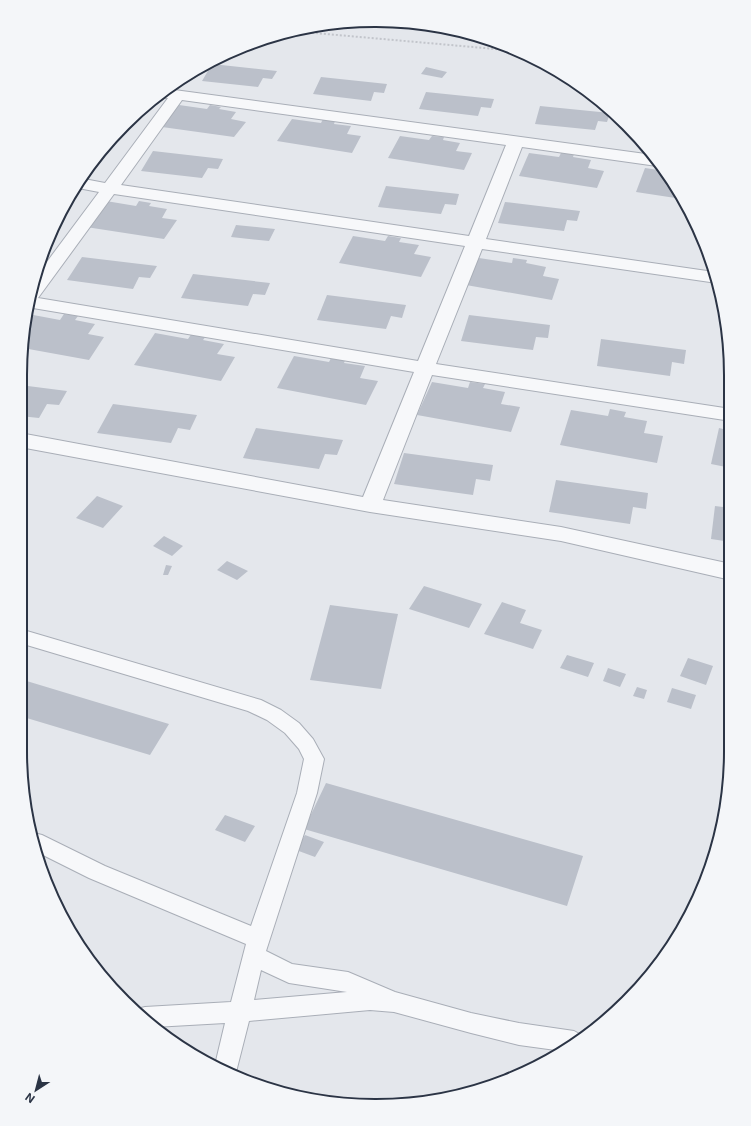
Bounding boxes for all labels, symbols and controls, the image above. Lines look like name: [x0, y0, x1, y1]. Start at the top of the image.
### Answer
north arrow: [16, 1070, 56, 1110]
text: N: [23, 1090, 38, 1106]

